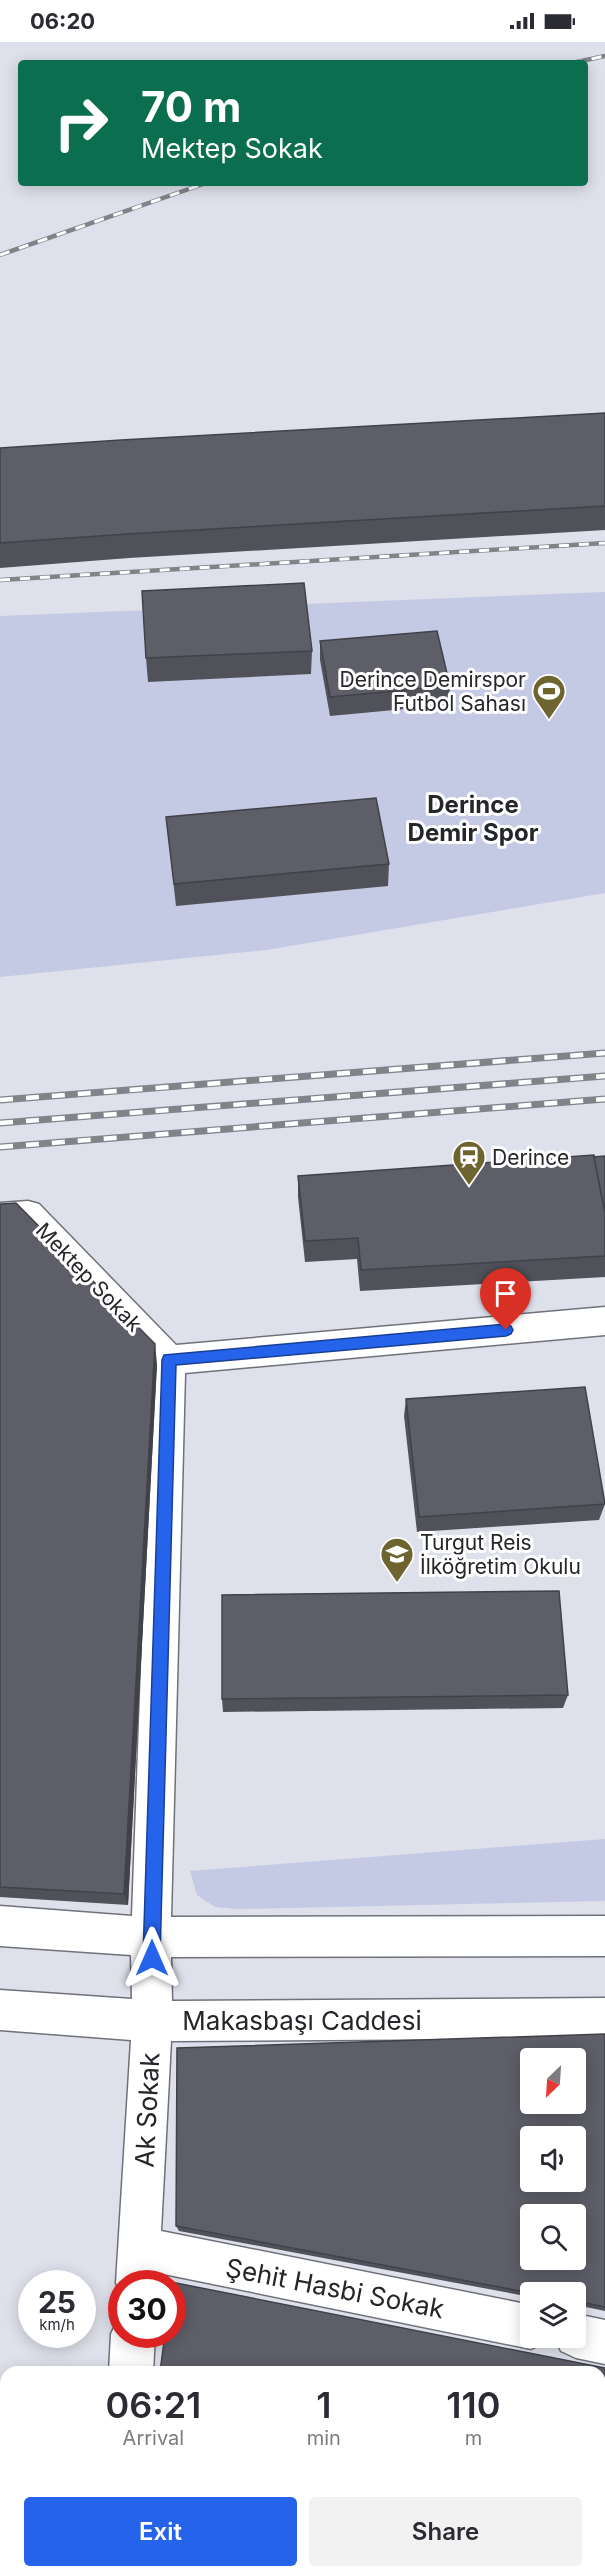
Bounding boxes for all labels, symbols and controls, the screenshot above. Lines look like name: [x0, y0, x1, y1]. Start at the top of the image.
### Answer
text: 06:20: [30, 8, 95, 34]
text: 70 m: [141, 81, 241, 132]
icon: right: [42, 84, 120, 162]
text: Mektep Sokak: [141, 132, 323, 165]
place label: Derince Demirspor Futbol Sahası: [340, 667, 526, 716]
sports icon: Derince Demirspor Futbol Sahası: [531, 673, 567, 720]
district label: Derince Demir Spor: [408, 790, 539, 847]
station icon: Derince: [451, 1139, 487, 1186]
place label: Derince: [492, 1145, 569, 1170]
street label: Mektep Sokak: [31, 1217, 147, 1337]
pin: [480, 1268, 531, 1330]
icon: arrive: [489, 1277, 522, 1310]
place label: Turgut Reis İlköğretim Okulu: [420, 1530, 581, 1579]
school or university icon: Turgut Reis İlköğretim Okulu: [379, 1536, 415, 1583]
position arrow: [120, 1926, 184, 1990]
street label: Makasbaşı Caddesi: [182, 2005, 422, 2036]
north arrow: [520, 2048, 586, 2114]
map controls: [520, 2048, 586, 2348]
street label: Ak Sokak: [129, 2052, 165, 2168]
button: sound: [520, 2126, 586, 2192]
button: search: [520, 2204, 586, 2270]
street label: Şehit Hasbi Sokak: [223, 2252, 447, 2324]
speed limit sign: 30: [108, 2270, 186, 2348]
button: layers: [520, 2282, 586, 2348]
text: 25: [38, 2284, 76, 2320]
text: km/h: [39, 2315, 75, 2334]
text: 06:21: [105, 2383, 201, 2427]
text: 1: [316, 2383, 331, 2427]
text: 110: [446, 2383, 501, 2427]
text: Arrival: [123, 2426, 184, 2450]
text: min: [307, 2426, 341, 2450]
text: m: [465, 2426, 482, 2450]
button: Exit: [24, 2497, 297, 2566]
button: Share: [309, 2497, 582, 2566]

